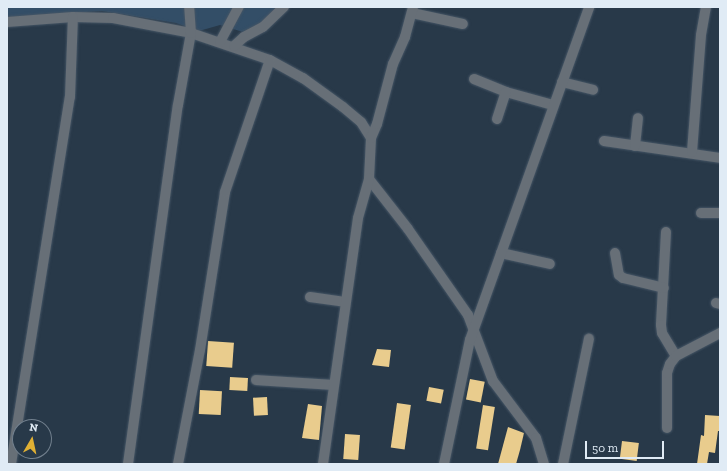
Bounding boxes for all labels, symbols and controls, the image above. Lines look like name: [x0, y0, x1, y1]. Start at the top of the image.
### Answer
north arrow: [12, 419, 52, 459]
text: N: [29, 421, 39, 435]
scale bar: [587, 433, 666, 459]
text: 50 m: [592, 441, 618, 455]

